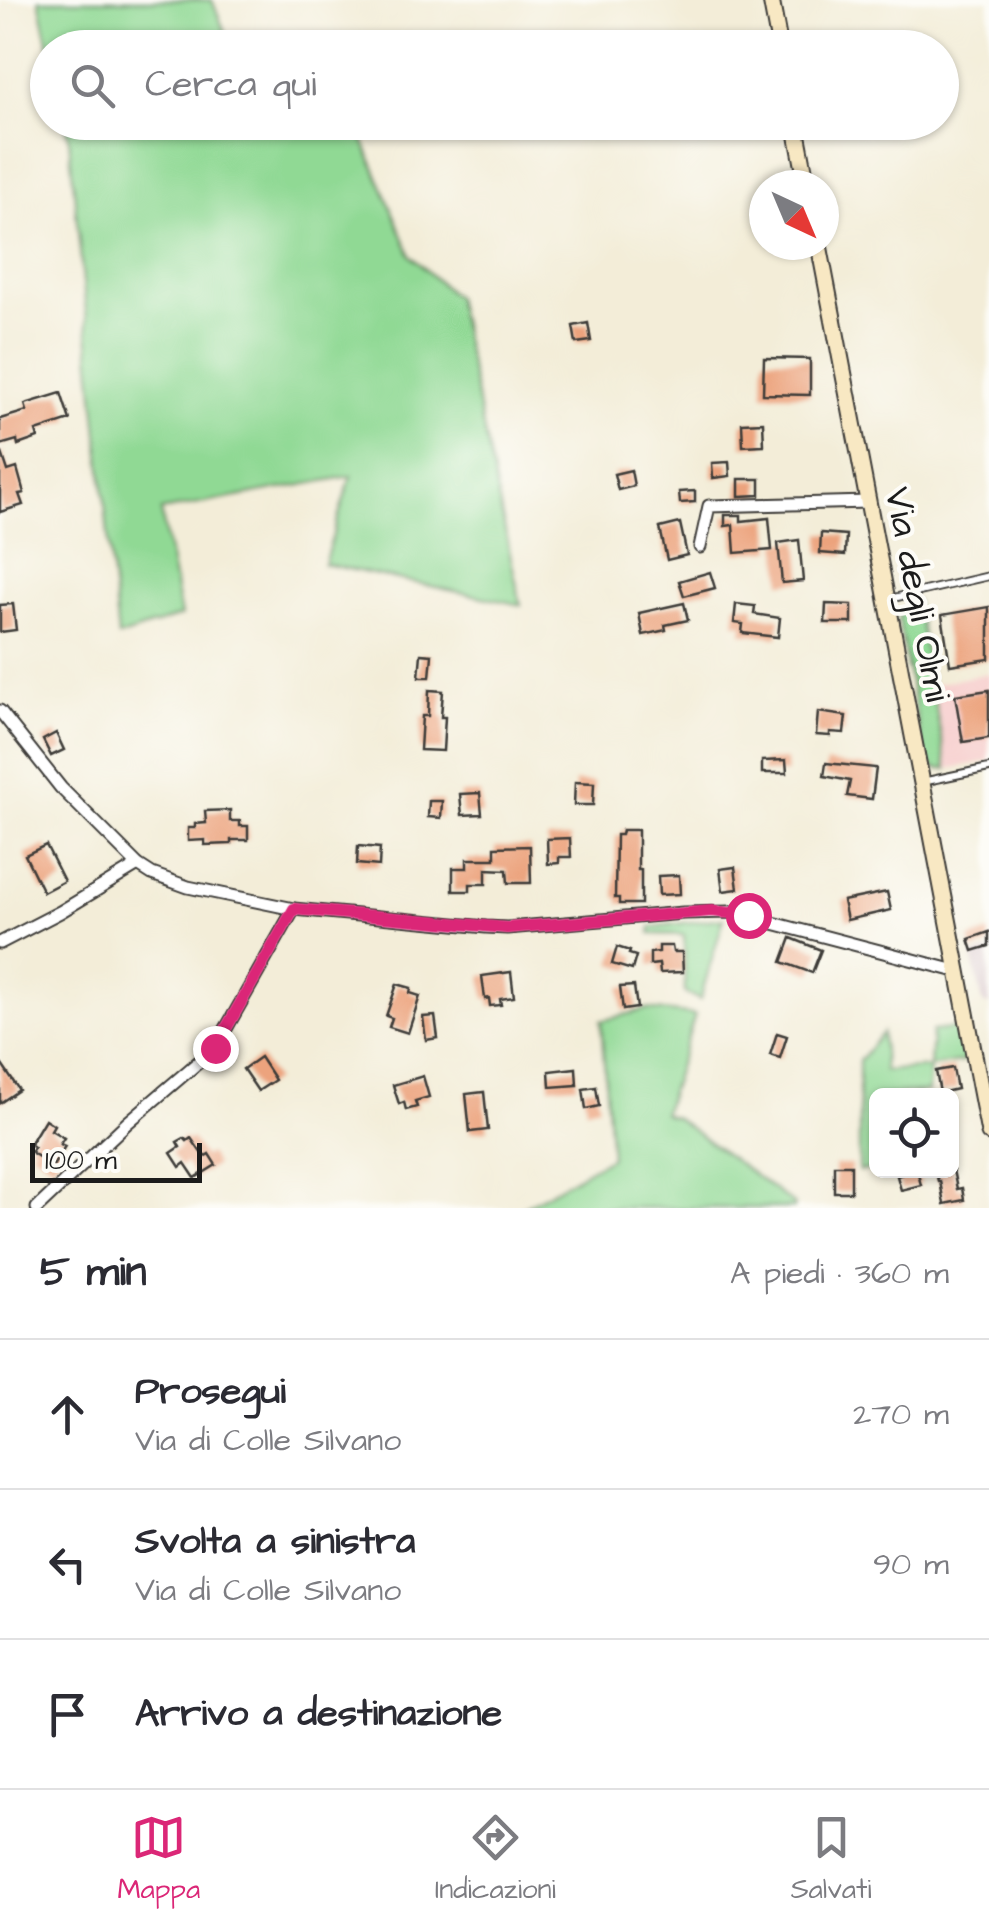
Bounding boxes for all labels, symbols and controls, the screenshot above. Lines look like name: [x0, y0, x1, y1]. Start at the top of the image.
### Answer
search box: [30, 30, 959, 140]
icon: search: [65, 58, 120, 113]
text: Cerca qui: [145, 59, 317, 111]
north arrow: [749, 170, 839, 260]
street label: Via degli Olmi: [871, 483, 963, 706]
route start: [726, 893, 772, 939]
route end: [193, 1026, 239, 1072]
map controls: [869, 1088, 959, 1178]
button: locate: [869, 1088, 959, 1178]
scale bar: [30, 1138, 202, 1182]
text: 100 m: [45, 1141, 117, 1180]
text: 5 min: [40, 1244, 147, 1302]
text: A piedi · 360 m: [730, 1251, 949, 1296]
text: Prosegui: [135, 1366, 286, 1418]
icon: ahead: [40, 1387, 95, 1442]
text: 270 m: [853, 1392, 949, 1437]
text: Via di Colle Silvano: [135, 1418, 401, 1463]
text: Svolta a sinistra: [135, 1516, 415, 1568]
icon: left: [40, 1537, 95, 1592]
text: 90 m: [873, 1542, 949, 1587]
text: Via di Colle Silvano: [135, 1568, 401, 1613]
icon: arrive: [40, 1687, 95, 1742]
text: Arrivo a destinazione: [135, 1688, 502, 1740]
tab: Mappa: [117, 1810, 200, 1909]
tab: Indicazioni: [435, 1810, 556, 1909]
tab: Salvati: [791, 1810, 872, 1909]

